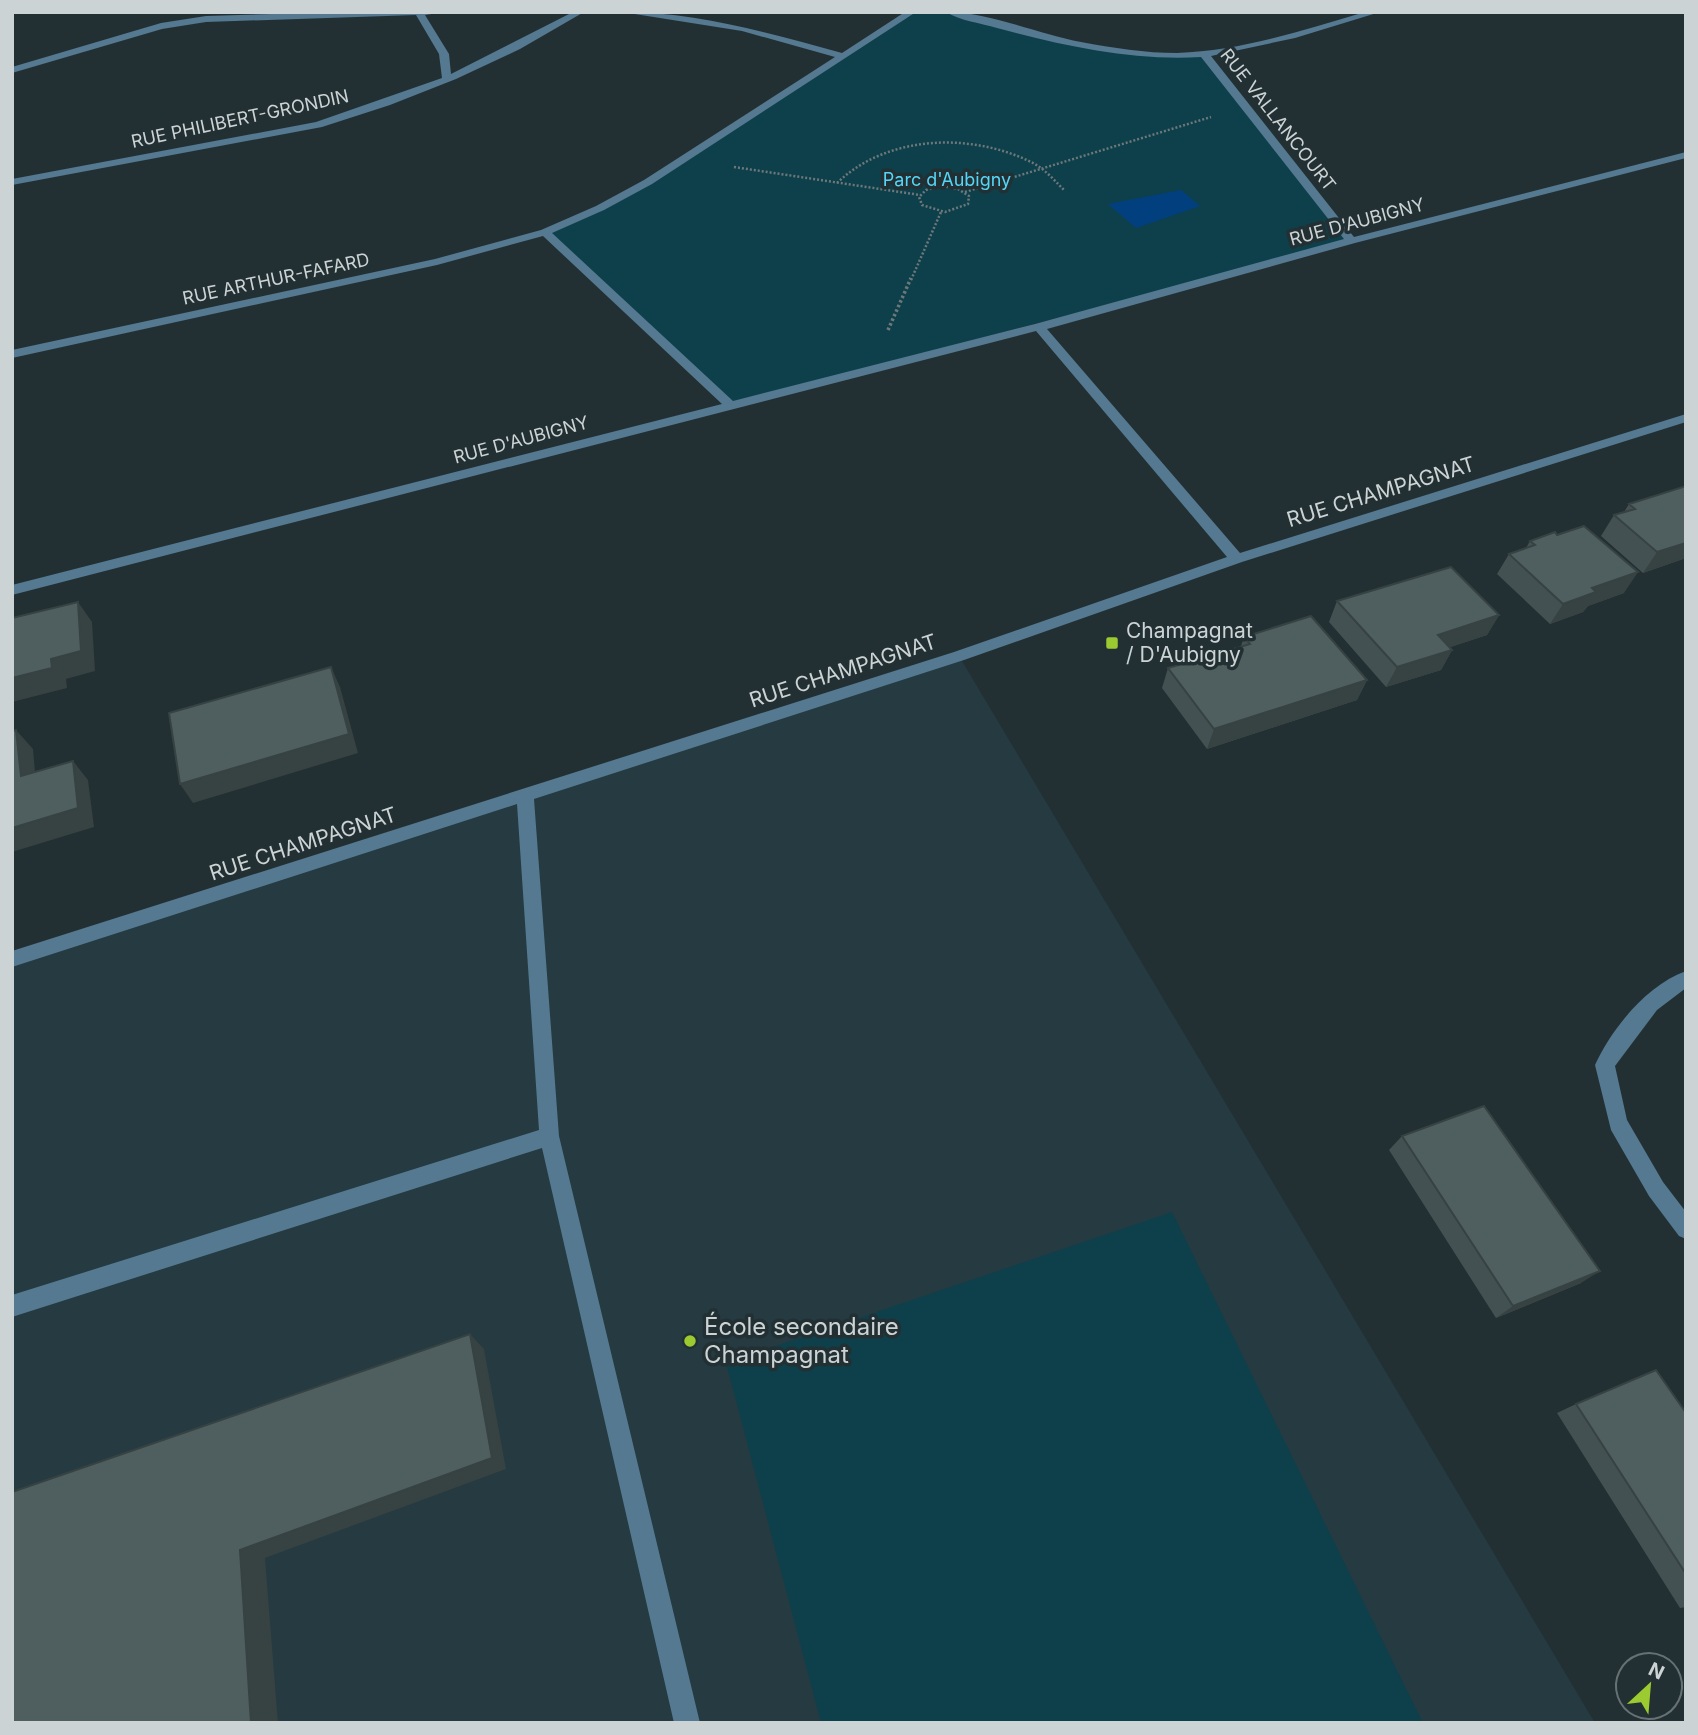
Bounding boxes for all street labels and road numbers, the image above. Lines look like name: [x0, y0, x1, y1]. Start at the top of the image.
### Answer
street label: RUE VALLANCOURT: [1216, 45, 1340, 195]
street label: RUE PHILIBERT-GRONDIN: [129, 85, 351, 152]
street label: RUE D'AUBIGNY: [1287, 193, 1427, 250]
street label: RUE ARTHUR-FAFARD: [181, 248, 371, 309]
street label: RUE D'AUBIGNY: [451, 411, 591, 468]
street label: RUE CHAMPAGNAT: [1284, 451, 1478, 532]
street label: RUE CHAMPAGNAT: [746, 628, 940, 713]
street label: RUE CHAMPAGNAT: [206, 801, 400, 886]

